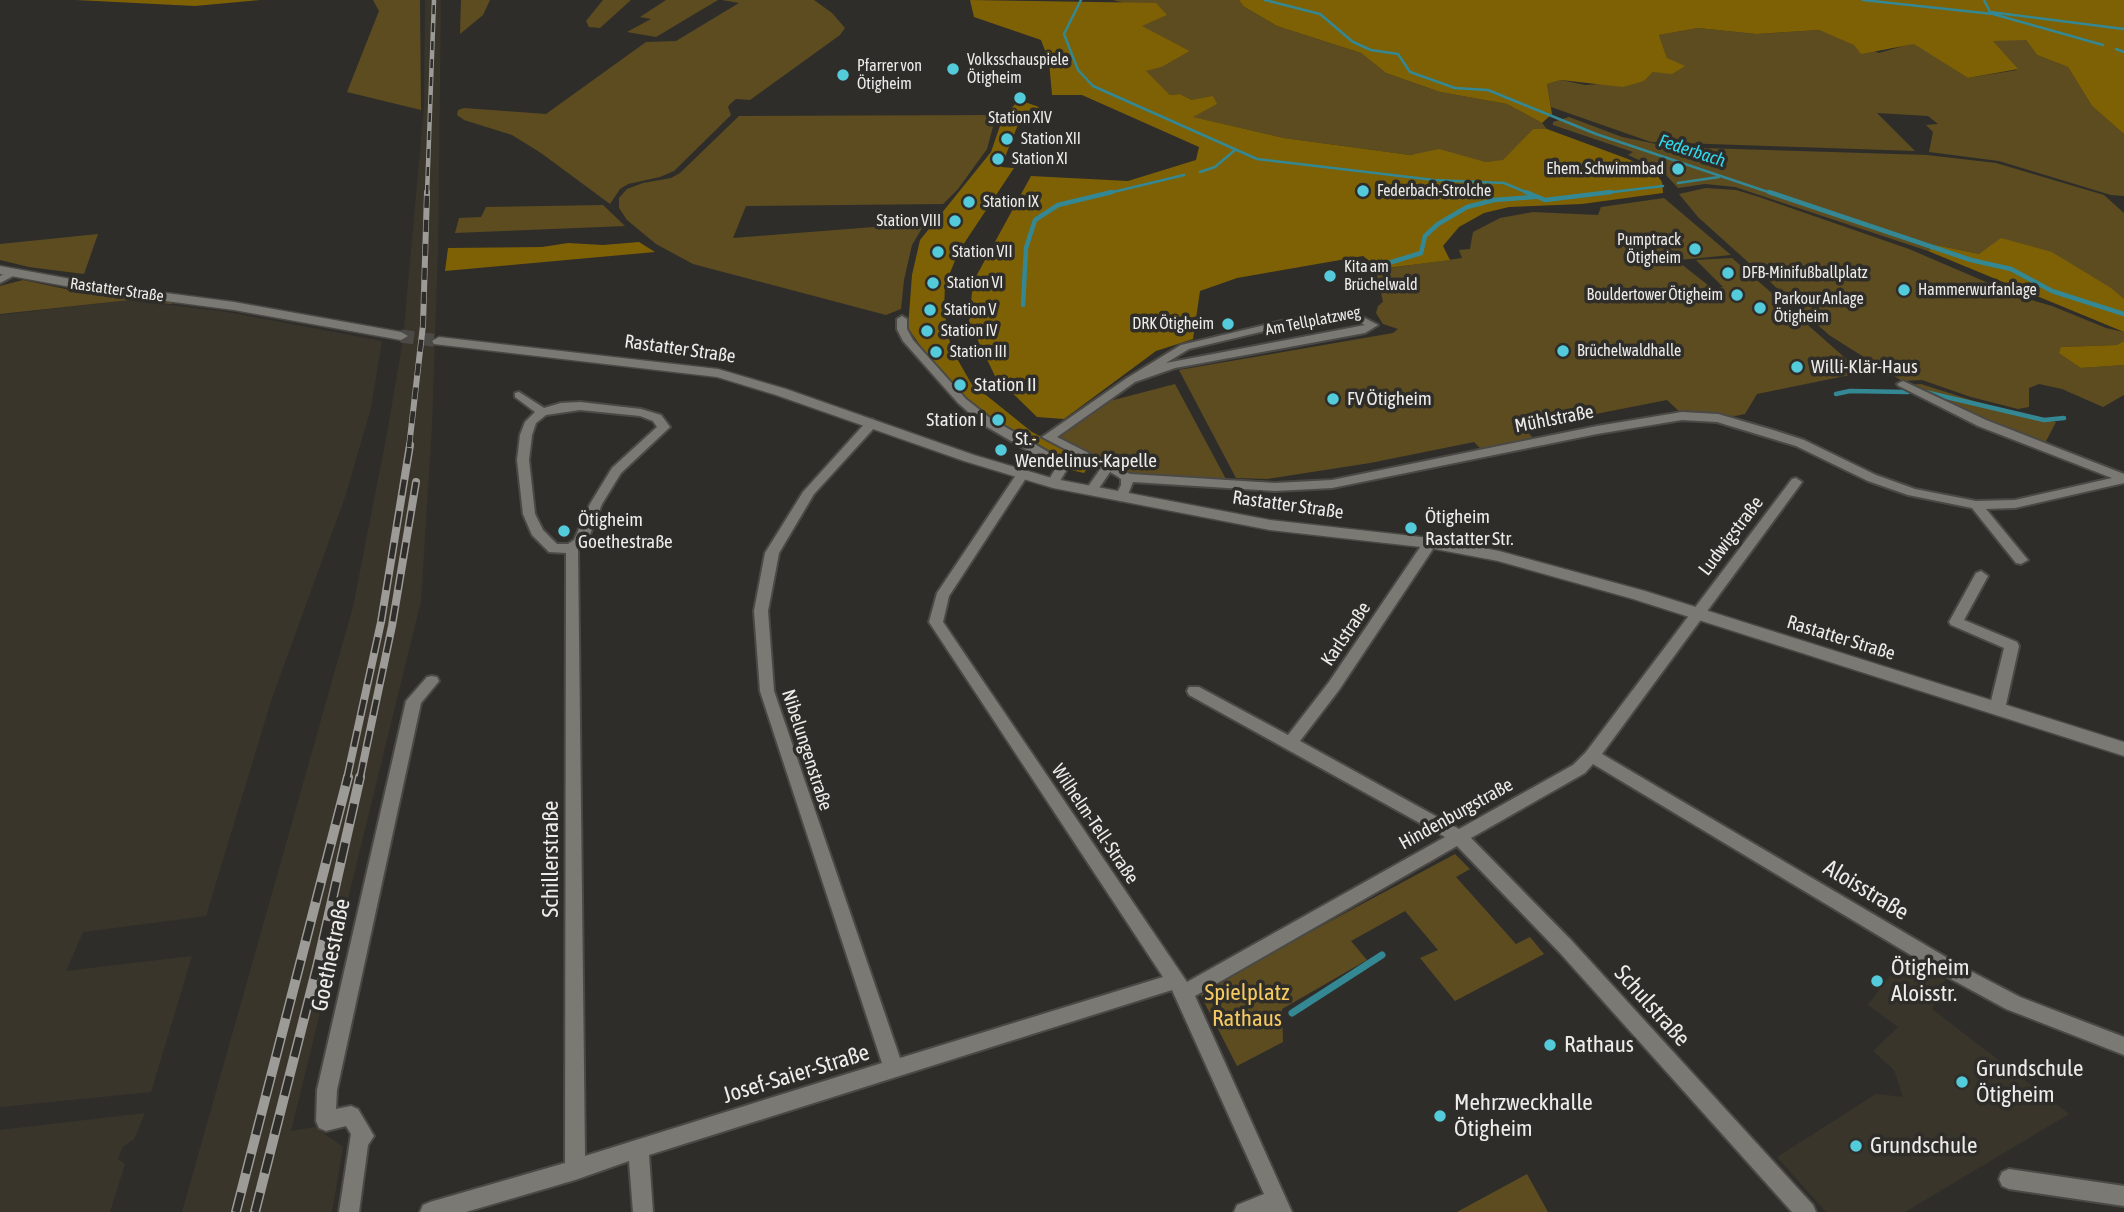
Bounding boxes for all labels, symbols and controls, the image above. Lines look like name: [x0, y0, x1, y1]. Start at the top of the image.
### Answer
place label: Volksschauspiele Ötigheim: [967, 50, 1069, 88]
place label: Pfarrer von Ötigheim: [857, 56, 922, 94]
marker: Volksschauspiele Ötigheim: [945, 61, 961, 77]
marker: Pfarrer von Ötigheim: [835, 67, 851, 83]
marker: Station XIV: [1012, 90, 1028, 106]
place label: Station XIV: [988, 108, 1052, 128]
place label: Station XII: [1021, 129, 1081, 149]
water label: Federbach: [1656, 130, 1728, 172]
marker: Station XII: [999, 131, 1015, 147]
place label: Station XI: [1012, 149, 1068, 169]
marker: Station XI: [990, 151, 1006, 167]
place label: Ehem. Schwimmbad: [1546, 159, 1664, 179]
marker: Ehem. Schwimmbad: [1670, 161, 1686, 177]
place label: Federbach-Strolche: [1377, 181, 1491, 201]
marker: Federbach-Strolche: [1355, 183, 1371, 199]
place label: Station IX: [983, 192, 1039, 212]
marker: Station IX: [961, 194, 977, 210]
place label: Station VIII: [876, 211, 941, 231]
marker: Station VIII: [947, 213, 963, 229]
place label: Pumptrack Ötigheim: [1617, 230, 1681, 268]
marker: Pumptrack Ötigheim: [1687, 241, 1703, 257]
place label: Station VII: [952, 242, 1013, 262]
marker: Station VII: [930, 244, 946, 260]
place label: Kita am Brüchelwald: [1344, 257, 1418, 295]
place label: DFB-Minifußballplatz: [1742, 263, 1868, 283]
marker: DFB-Minifußballplatz: [1720, 265, 1736, 281]
marker: Kita am Brüchelwald: [1322, 268, 1338, 284]
place label: Station VI: [947, 273, 1003, 293]
street label: Rastatter Straße: [69, 274, 165, 306]
marker: Station VI: [925, 275, 941, 291]
place label: Hammerwurfanlage: [1918, 280, 2037, 300]
marker: Hammerwurfanlage: [1896, 282, 1912, 298]
place label: Bouldertower Ötigheim: [1587, 285, 1723, 305]
marker: Bouldertower Ötigheim: [1729, 287, 1745, 303]
place label: Parkour Anlage Ötigheim: [1774, 289, 1864, 327]
place label: Station V: [944, 300, 996, 320]
marker: Parkour Anlage Ötigheim: [1752, 300, 1768, 316]
marker: Station V: [922, 302, 938, 318]
street label: Am Tellplatzweg: [1264, 302, 1362, 340]
place label: DRK Ötigheim: [1132, 314, 1214, 334]
marker: DRK Ötigheim: [1220, 316, 1236, 332]
place label: Station IV: [941, 321, 997, 341]
marker: Station IV: [919, 323, 935, 339]
street label: Rastatter Straße: [623, 330, 737, 368]
place label: Brüchelwaldhalle: [1577, 341, 1681, 361]
place label: Station III: [950, 342, 1007, 362]
marker: Brüchelwaldhalle: [1555, 343, 1571, 359]
marker: Station III: [928, 344, 944, 360]
place label: Willi-Klär-Haus: [1811, 356, 1918, 378]
marker: Willi-Klär-Haus: [1789, 359, 1805, 375]
place label: Station II: [974, 374, 1037, 396]
marker: Station II: [952, 377, 968, 393]
place label: FV Ötigheim: [1347, 388, 1432, 410]
marker: FV Ötigheim: [1325, 391, 1341, 407]
street label: Mühlstraße: [1513, 400, 1595, 438]
place label: Station I: [926, 409, 984, 431]
marker: Station I: [990, 412, 1006, 428]
place label: St.- Wendelinus-Kapelle: [1015, 428, 1157, 472]
marker: St.- Wendelinus-Kapelle: [993, 442, 1009, 458]
street label: Rastatter Straße: [1231, 486, 1345, 524]
street label: Ludwigstraße: [1694, 492, 1768, 580]
place label: Ötigheim Rastatter Str.: [1425, 506, 1514, 550]
place label: Ötigheim Goethestraße: [578, 509, 673, 553]
marker: Ötigheim Rastatter Str.: [1403, 520, 1419, 536]
marker: Ötigheim Goethestraße: [556, 523, 572, 539]
street label: Karlstraße: [1316, 598, 1376, 670]
street label: Rastatter Straße: [1784, 611, 1898, 665]
street label: Nibelungenstraße: [777, 687, 837, 813]
street label: Wilhelm-Tell-Straße: [1047, 760, 1143, 888]
street label: Hindenburgstraße: [1395, 773, 1517, 855]
street label: Schillerstraße: [537, 801, 565, 917]
street label: Aloisstraße: [1818, 854, 1914, 926]
street label: Goethestraße: [306, 896, 356, 1014]
place label: Ötigheim Aloisstr.: [1891, 954, 1970, 1008]
street label: Schulstraße: [1608, 960, 1696, 1052]
marker: Ötigheim Aloisstr.: [1869, 973, 1885, 989]
park label: Spielplatz Rathaus: [1205, 979, 1289, 1033]
place label: Rathaus: [1564, 1031, 1634, 1059]
marker: Rathaus: [1542, 1037, 1558, 1053]
street label: Josef-Saier-Straße: [719, 1039, 873, 1109]
place label: Grundschule Ötigheim: [1976, 1055, 2083, 1109]
marker: Grundschule Ötigheim: [1954, 1074, 1970, 1090]
place label: Mehrzweckhalle Ötigheim: [1454, 1089, 1593, 1143]
marker: Mehrzweckhalle Ötigheim: [1432, 1108, 1448, 1124]
place label: Grundschule: [1870, 1132, 1977, 1160]
marker: Grundschule: [1848, 1138, 1864, 1154]

